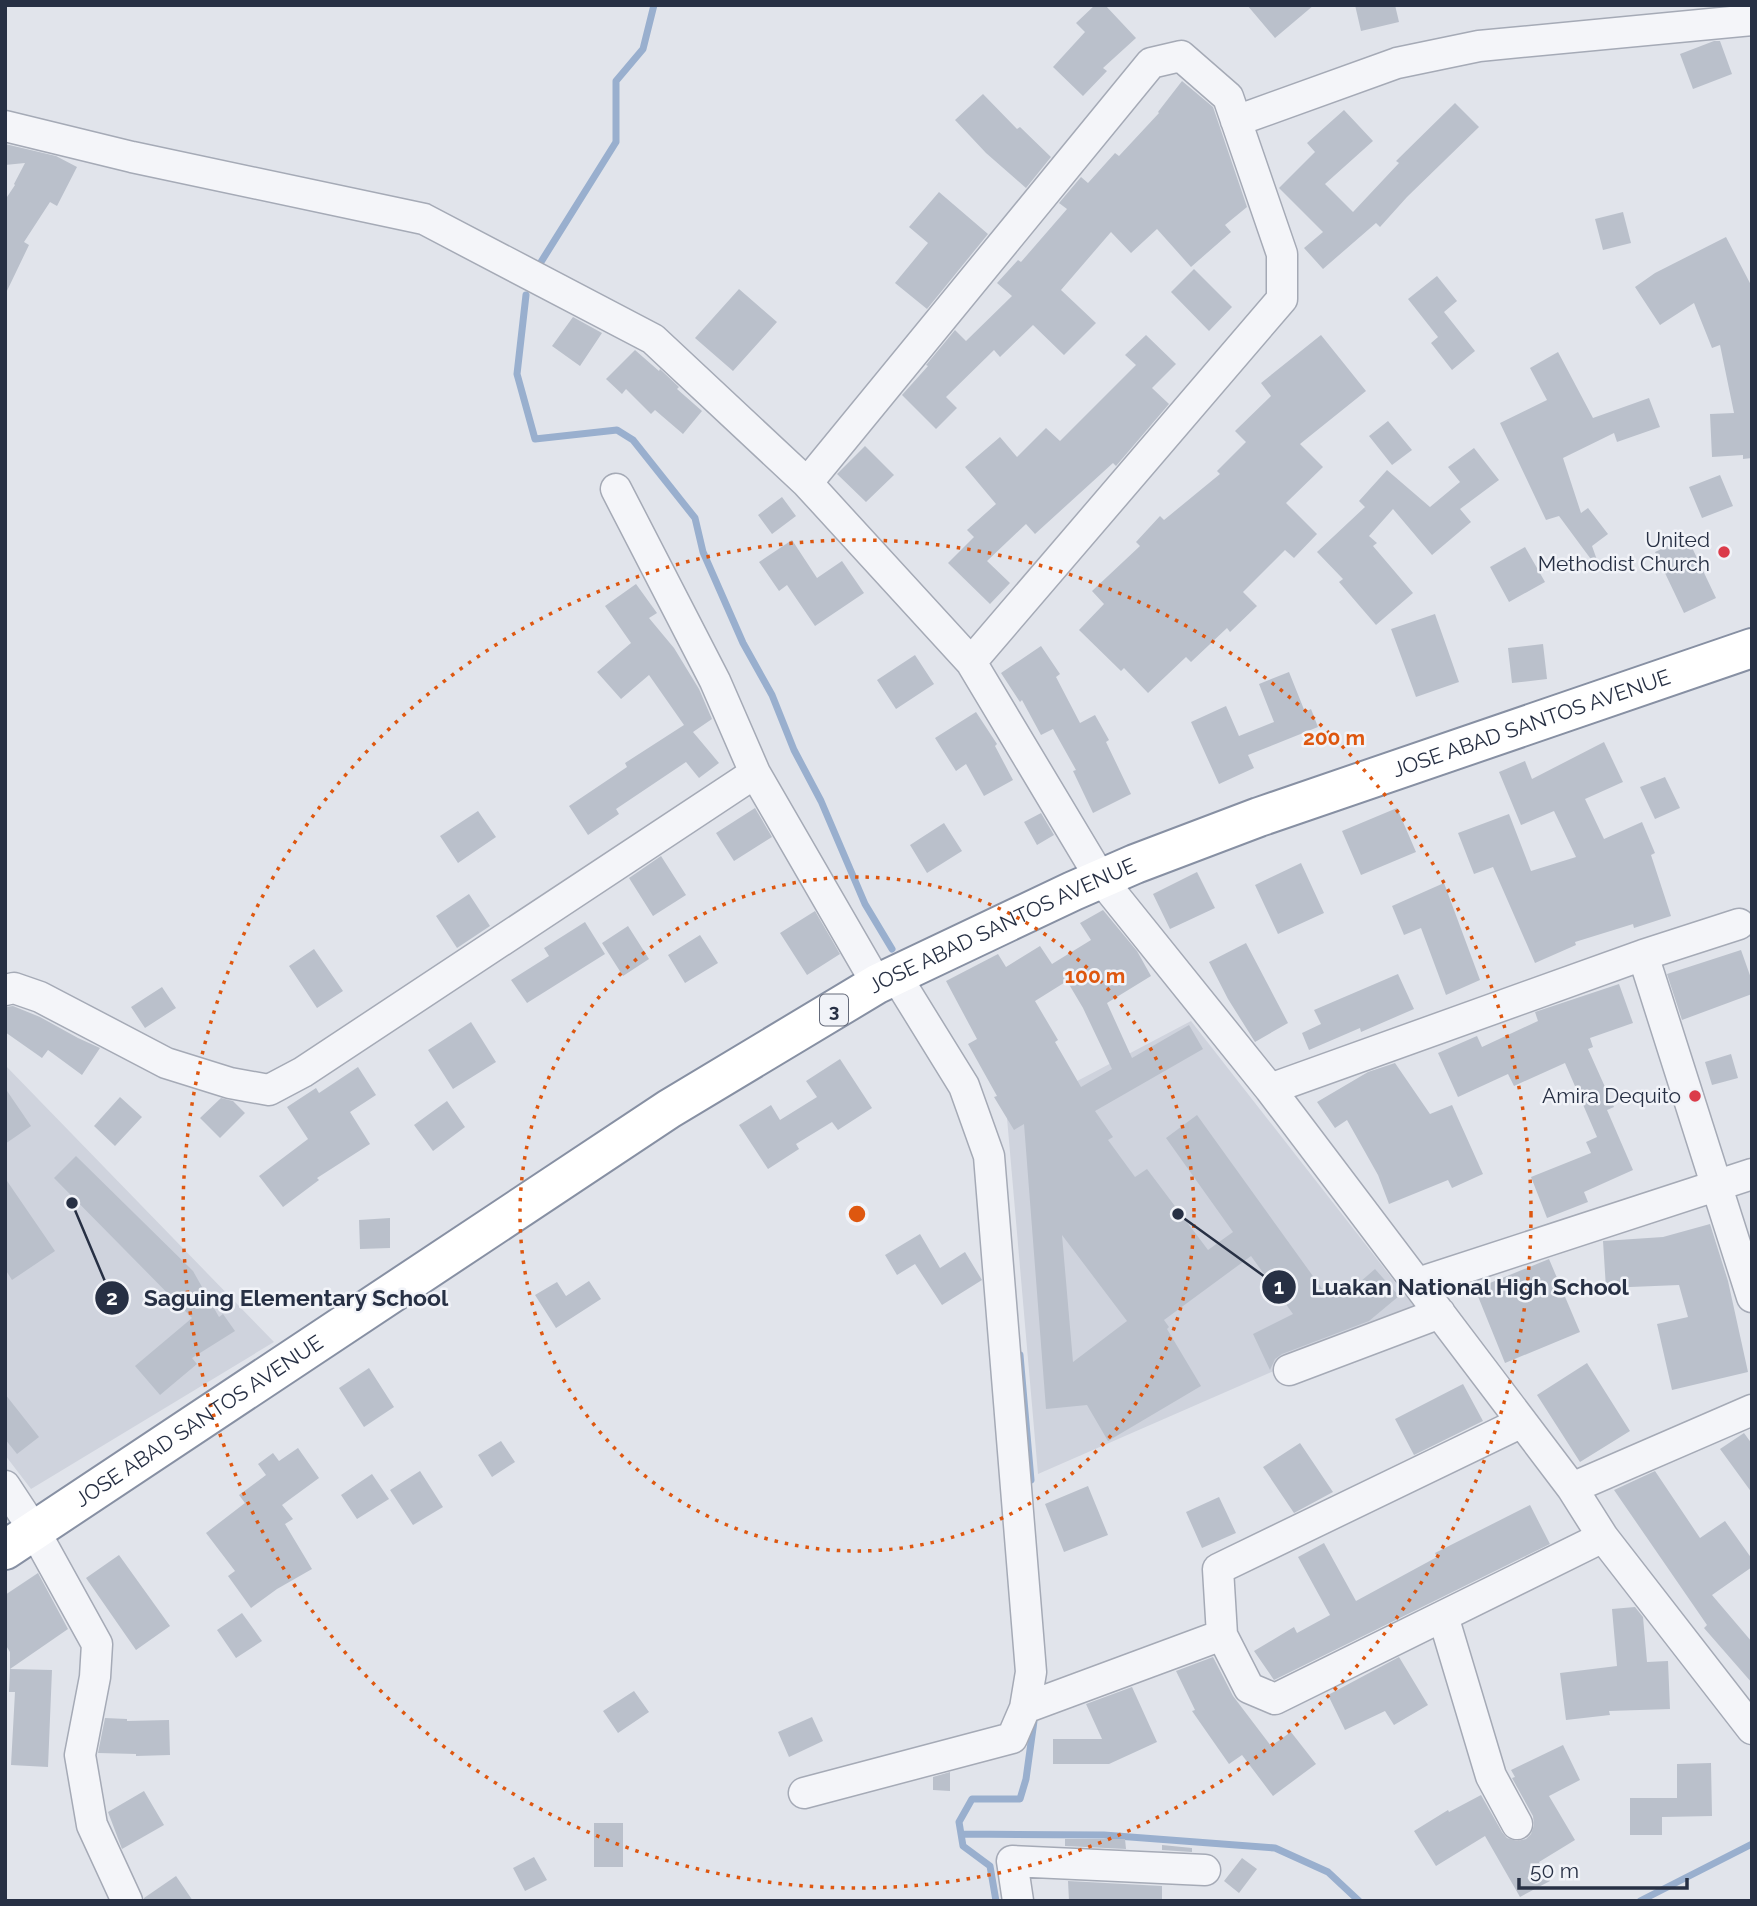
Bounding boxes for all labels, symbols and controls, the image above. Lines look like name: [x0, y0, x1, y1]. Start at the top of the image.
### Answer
place label: United Methodist Church: [1538, 527, 1710, 576]
marker: United Methodist Church: [1716, 544, 1732, 560]
street label: JOSE ABAD SANTOS AVENUE: [1389, 664, 1673, 782]
text: 200 m: [1303, 725, 1365, 750]
street label: JOSE ABAD SANTOS AVENUE: [864, 852, 1139, 998]
text: 100 m: [1065, 963, 1125, 988]
road number: 3: [820, 994, 848, 1026]
place label: Amira Dequito: [1542, 1083, 1681, 1108]
marker: Amira Dequito: [1687, 1088, 1703, 1104]
centre of rings: [845, 1202, 869, 1226]
callout: Luakan National High School: [1262, 1265, 1643, 1309]
text: Luakan National High School: [1311, 1273, 1630, 1300]
text: 1: [1274, 1274, 1284, 1299]
callout: Saguing Elementary School: [94, 1276, 462, 1320]
text: Saguing Elementary School: [144, 1284, 449, 1311]
text: 2: [106, 1285, 118, 1310]
street label: JOSE ABAD SANTOS AVENUE: [70, 1330, 327, 1512]
scale bar: [1519, 1846, 1687, 1890]
text: 50 m: [1530, 1858, 1579, 1883]

